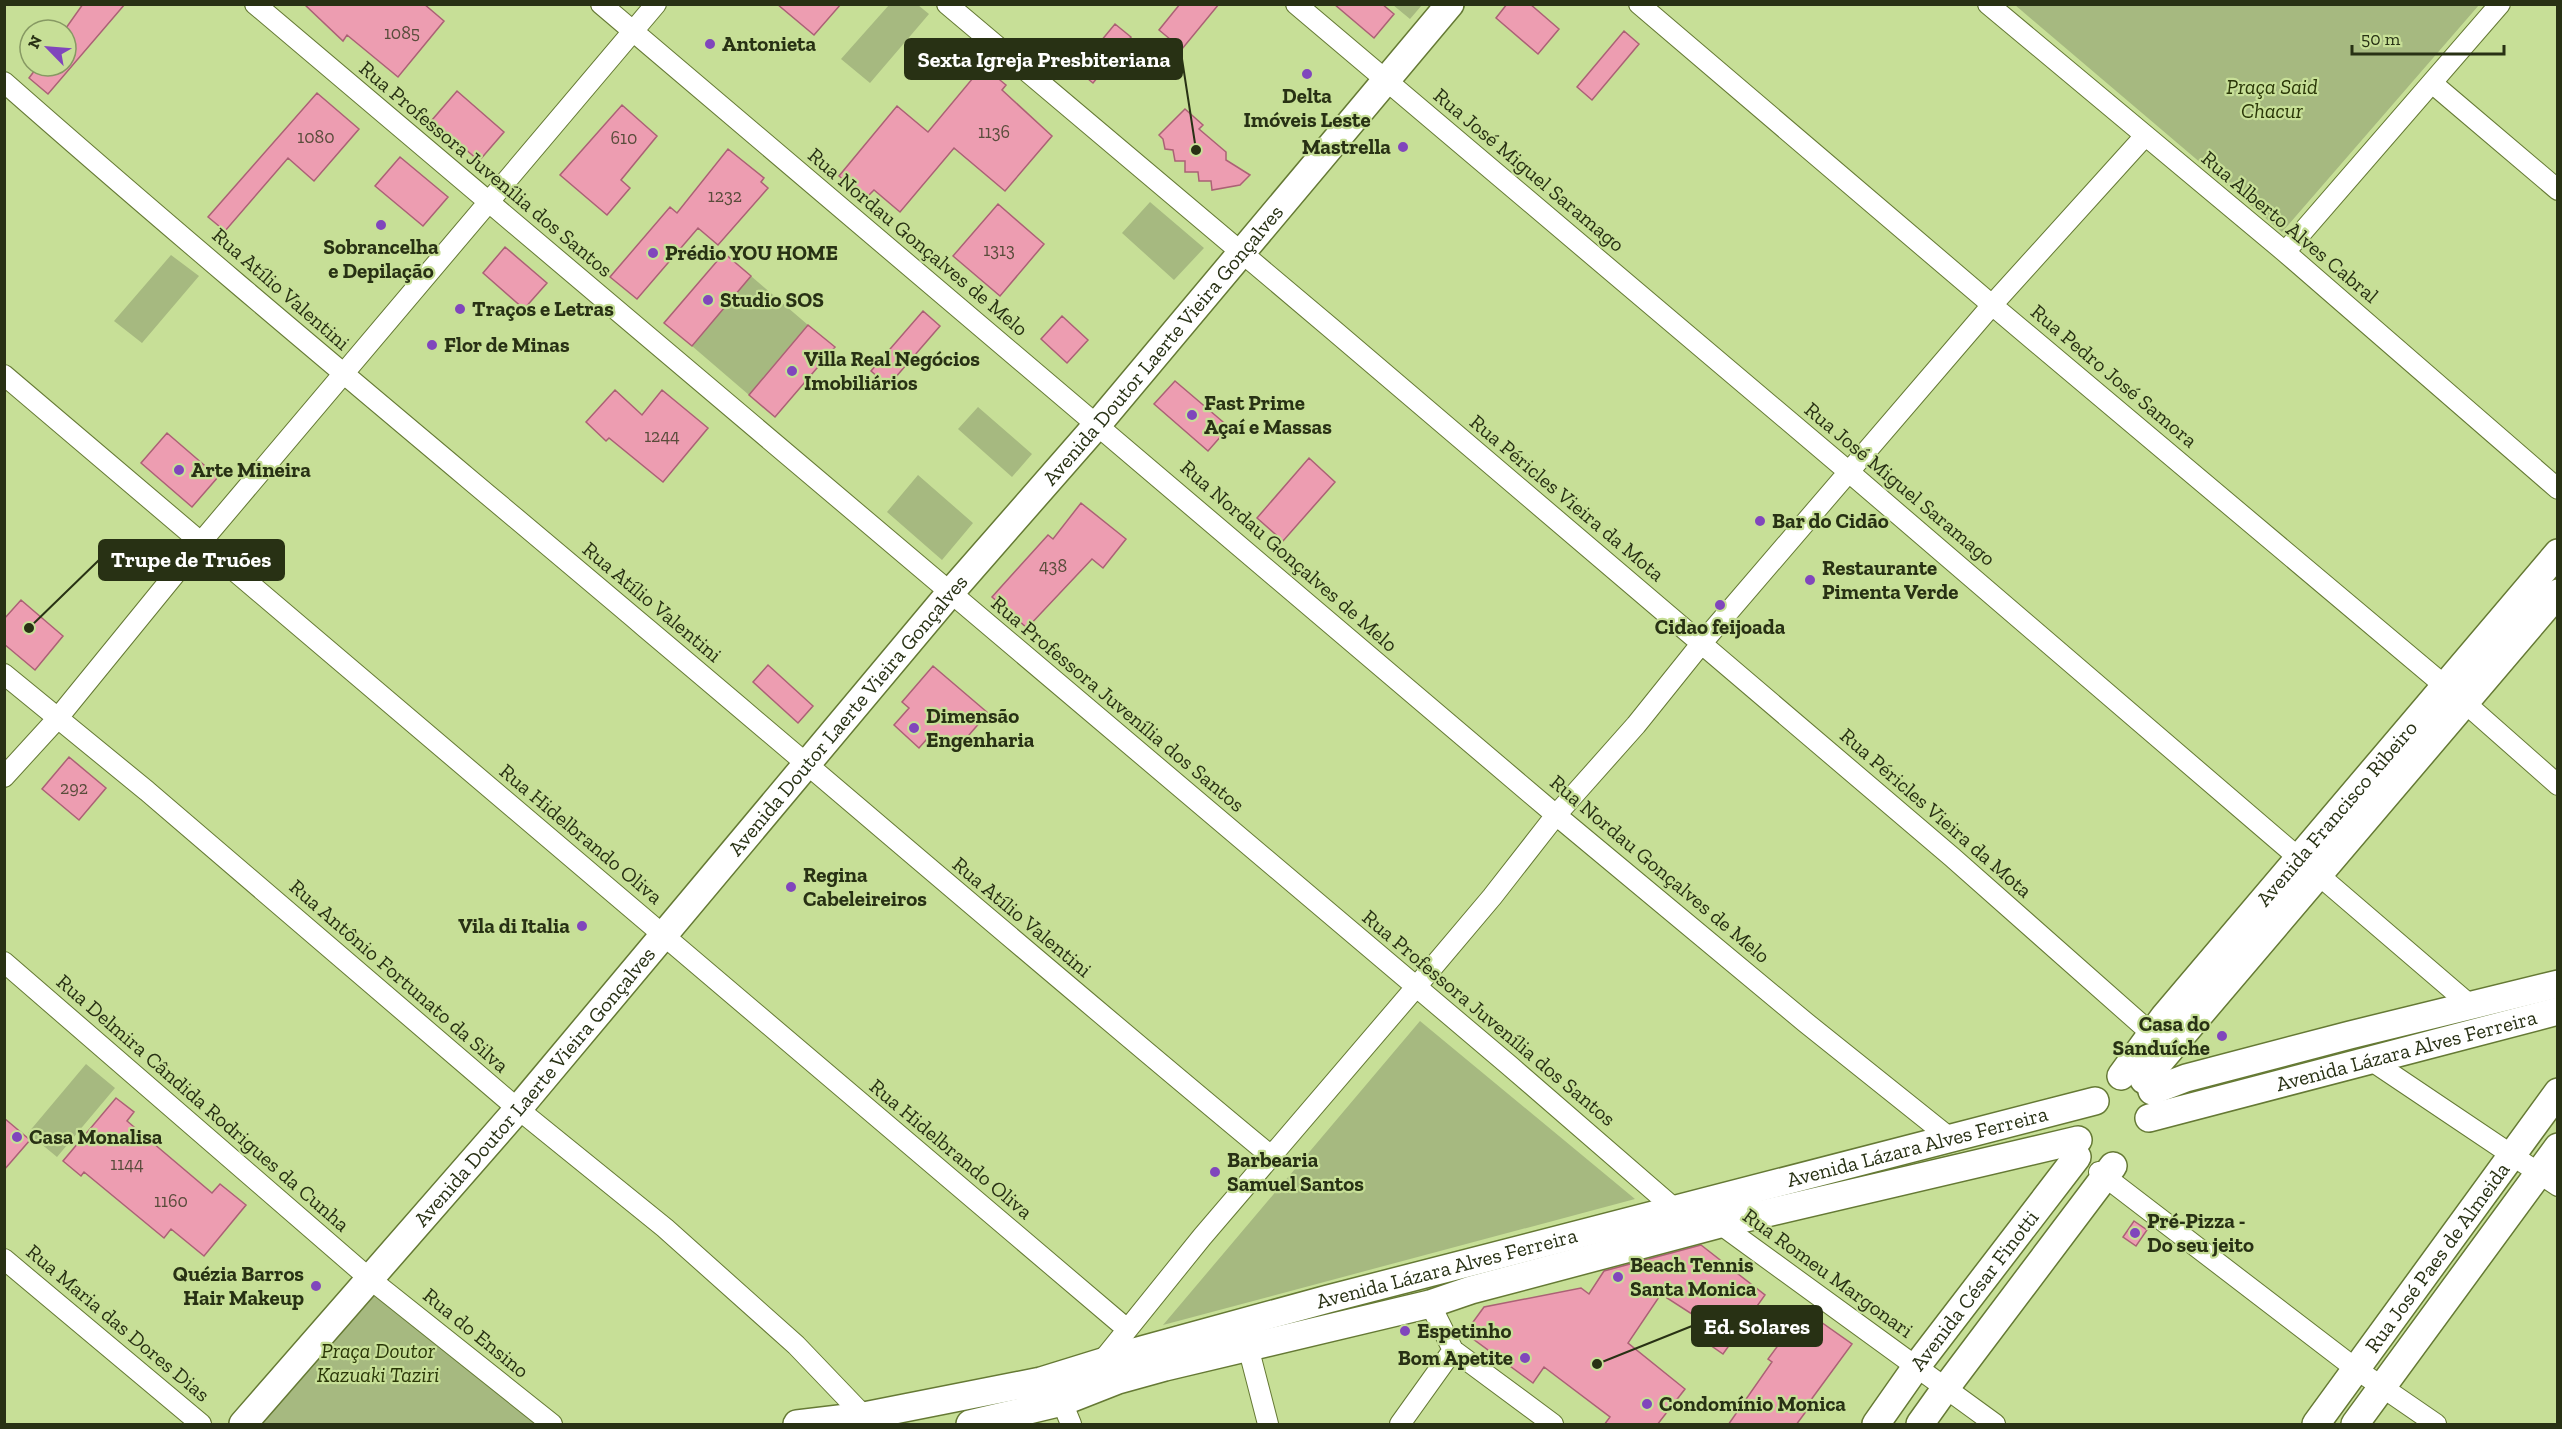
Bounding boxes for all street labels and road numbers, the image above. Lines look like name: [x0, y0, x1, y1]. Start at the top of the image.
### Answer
street label: Rua Professora Juvenília dos Santos: [355, 55, 618, 282]
street label: Rua José Miguel Saramago: [1429, 82, 1630, 257]
street label: Rua Nordau Gonçalves de Melo: [803, 142, 1033, 341]
street label: Rua Alberto Alves Cabral: [2197, 145, 2384, 308]
street label: Avenida Doutor Laerte Vieira Gonçalves: [1037, 200, 1288, 490]
street label: Rua Atílio Valentini: [208, 222, 355, 355]
street label: Rua Pedro José Samora: [2026, 299, 2203, 453]
street label: Rua José Miguel Saramago: [1800, 396, 2001, 571]
street label: Rua Péricles Vieira da Mota: [1465, 409, 1670, 586]
street label: Rua Nordau Gonçalves de Melo: [1176, 454, 1403, 657]
street label: Rua Atílio Valentini: [578, 536, 727, 667]
street label: Avenida Doutor Laerte Vieira Gonçalves: [723, 569, 972, 860]
street label: Rua Professora Juvenília dos Santos: [987, 590, 1250, 817]
street label: Avenida Francisco Ribeiro: [2251, 715, 2422, 911]
street label: Rua Péricles Vieira da Mota: [1835, 723, 2037, 903]
street label: Rua Hidelbrando Oliva: [495, 758, 668, 909]
street label: Rua Nordau Gonçalves de Melo: [1545, 769, 1775, 968]
street label: Rua Atílio Valentini: [948, 851, 1097, 982]
street label: Rua Antônio Fortunato da Silva: [285, 874, 514, 1078]
street label: Rua Professora Juvenília dos Santos: [1358, 904, 1621, 1131]
street label: Avenida Doutor Laerte Vieira Gonçalves: [408, 942, 660, 1231]
street label: Rua Delmira Cândida Rodrigues da Cunha: [52, 969, 355, 1237]
street label: Avenida Lázara Alves Ferreira: [2273, 1004, 2539, 1096]
street label: Rua Hidelbrando Oliva: [865, 1073, 1038, 1224]
street label: Avenida Lázara Alves Ferreira: [1784, 1101, 2050, 1192]
street label: Rua José Paes de Almeida: [2359, 1157, 2515, 1357]
street label: Rua Romeu Margonari: [1738, 1202, 1918, 1343]
street label: Avenida César Finotti: [1905, 1205, 2044, 1375]
street label: Avenida Lázara Alves Ferreira: [1313, 1222, 1580, 1314]
street label: Rua Maria das Dores Dias: [22, 1239, 215, 1407]
street label: Rua do Ensino: [418, 1282, 534, 1383]

